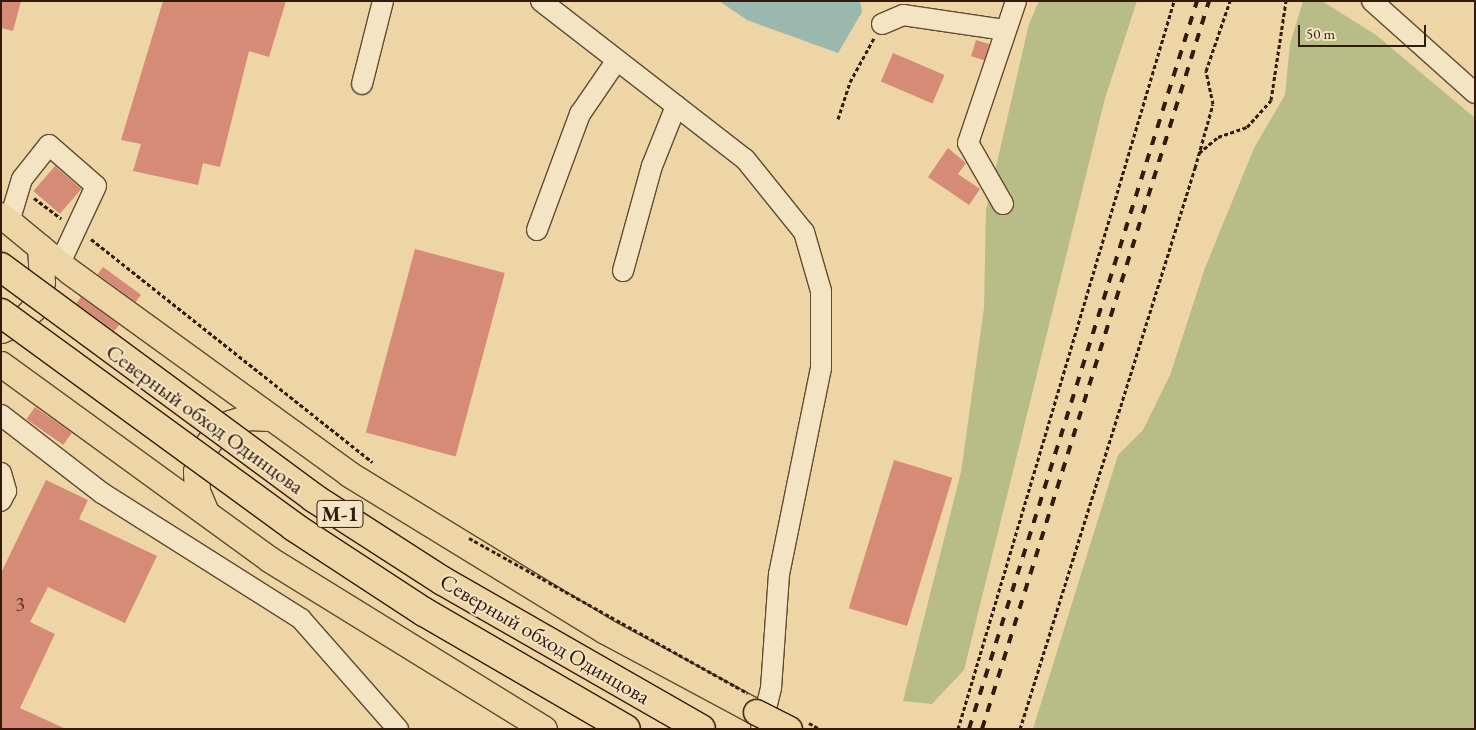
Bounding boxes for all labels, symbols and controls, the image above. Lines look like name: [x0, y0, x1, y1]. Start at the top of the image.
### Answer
scale bar: [1301, 15, 1428, 47]
text: 50 m: [1306, 24, 1335, 43]
street label: Северный обход Одинцова: [101, 338, 309, 500]
road number: М-1: [316, 496, 364, 532]
street label: Северный обход Одинцова: [435, 568, 655, 710]
house number: 3: [15, 592, 25, 616]

